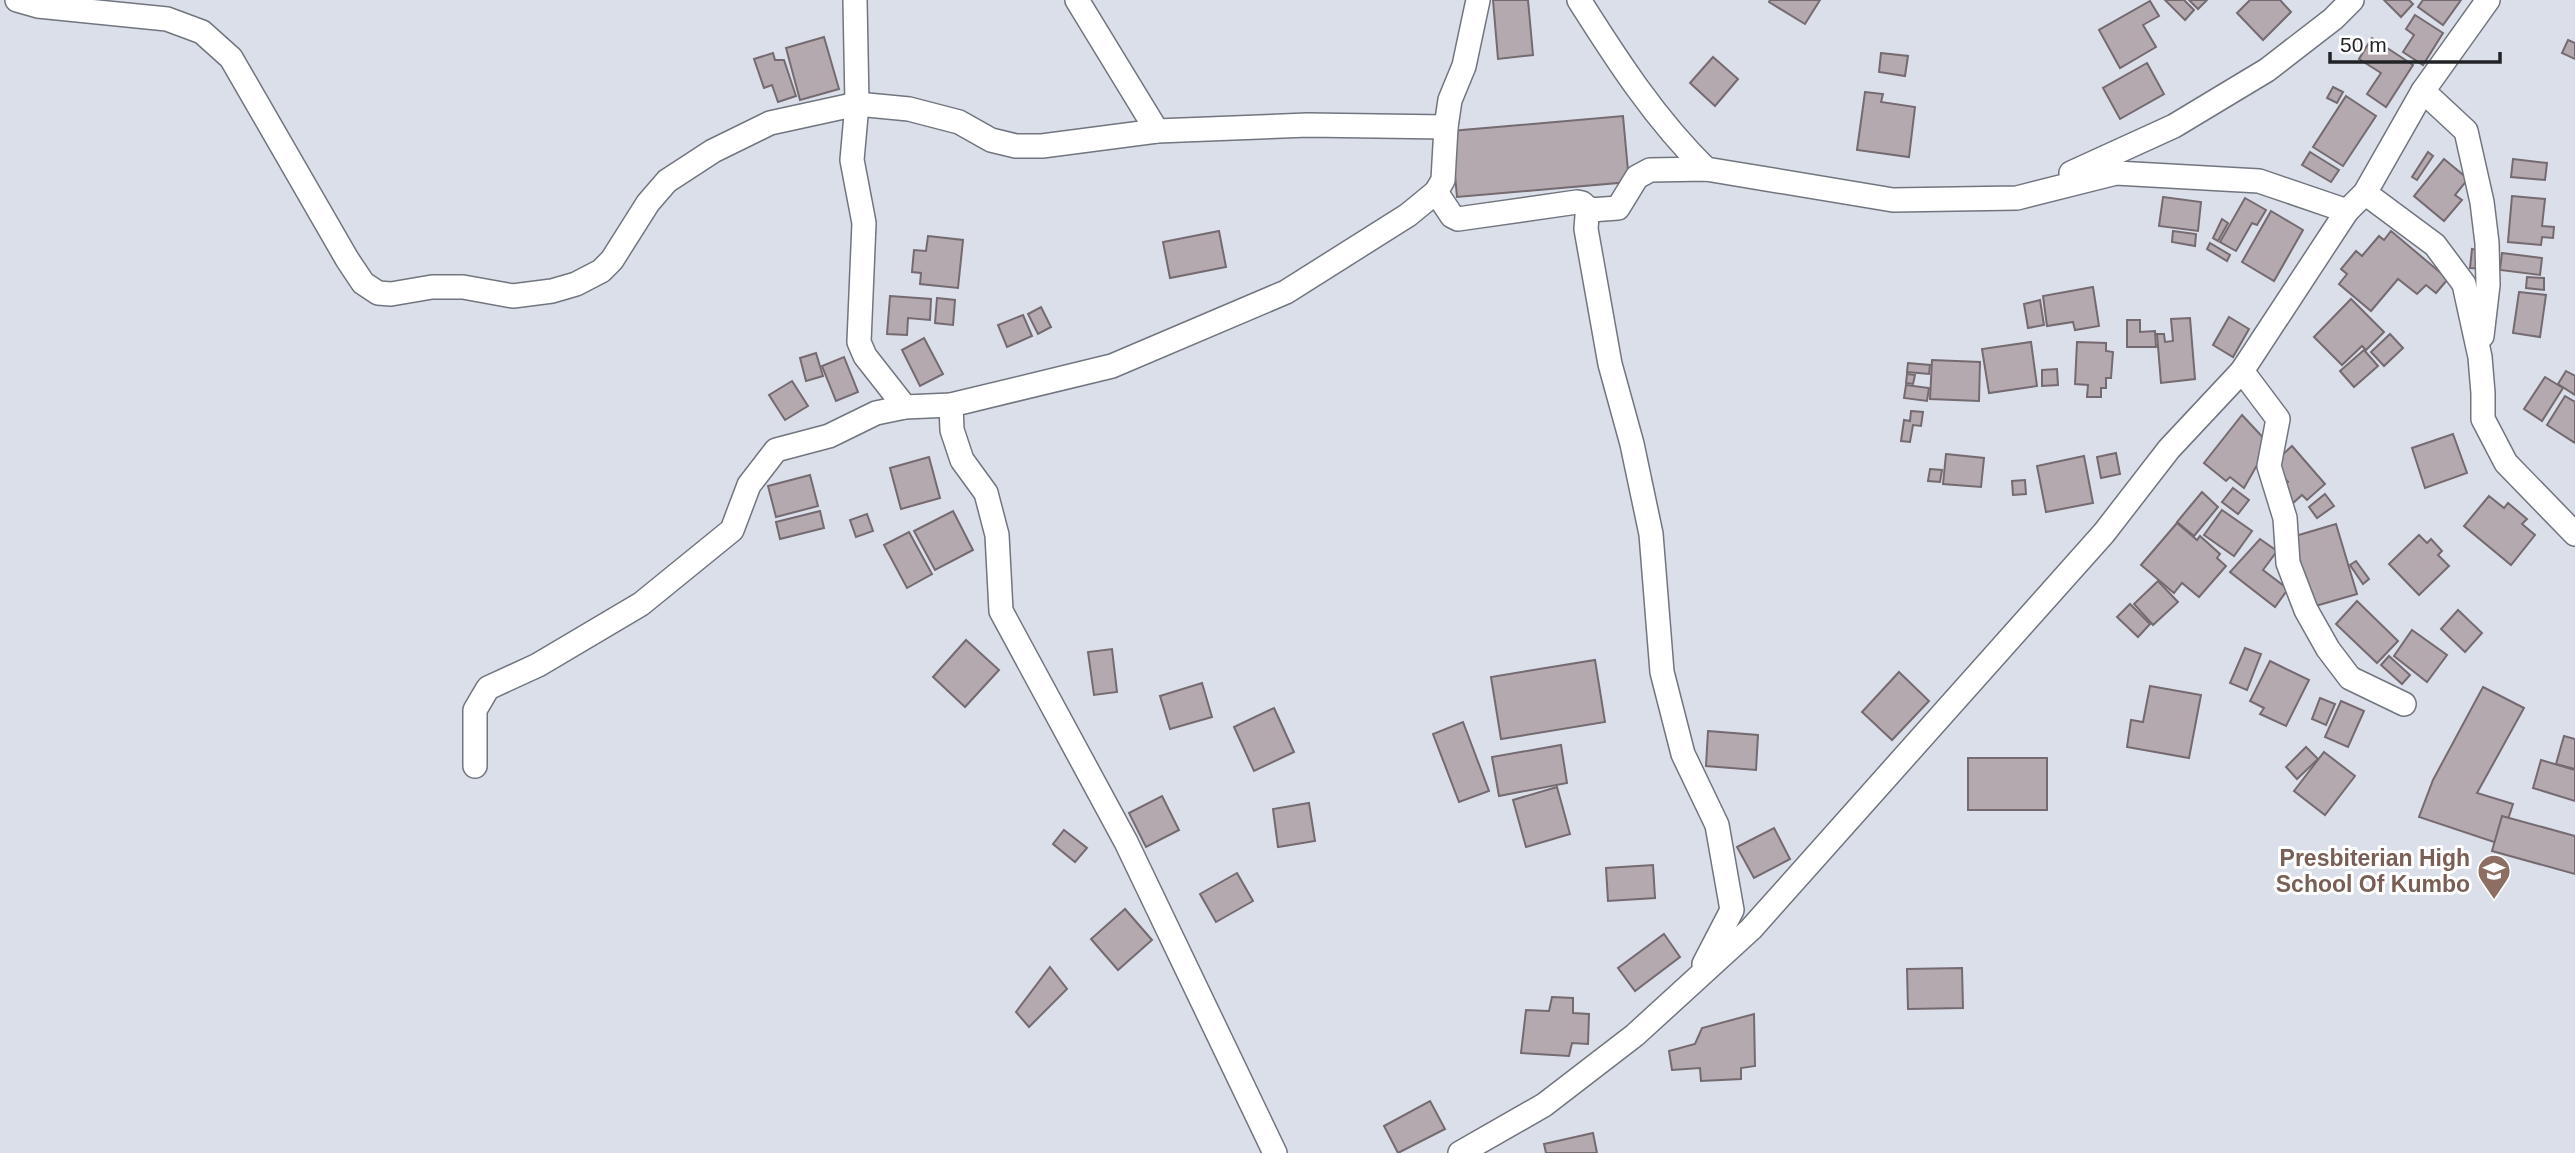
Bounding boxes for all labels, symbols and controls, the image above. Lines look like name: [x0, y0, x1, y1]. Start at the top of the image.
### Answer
scale bar: [2330, 21, 2500, 65]
text: 50 m: [2340, 33, 2387, 56]
place label: Presbiterian High School Of Kumbo: [2276, 845, 2470, 897]
school or university icon: Presbiterian High School Of Kumbo: [2475, 852, 2513, 901]

